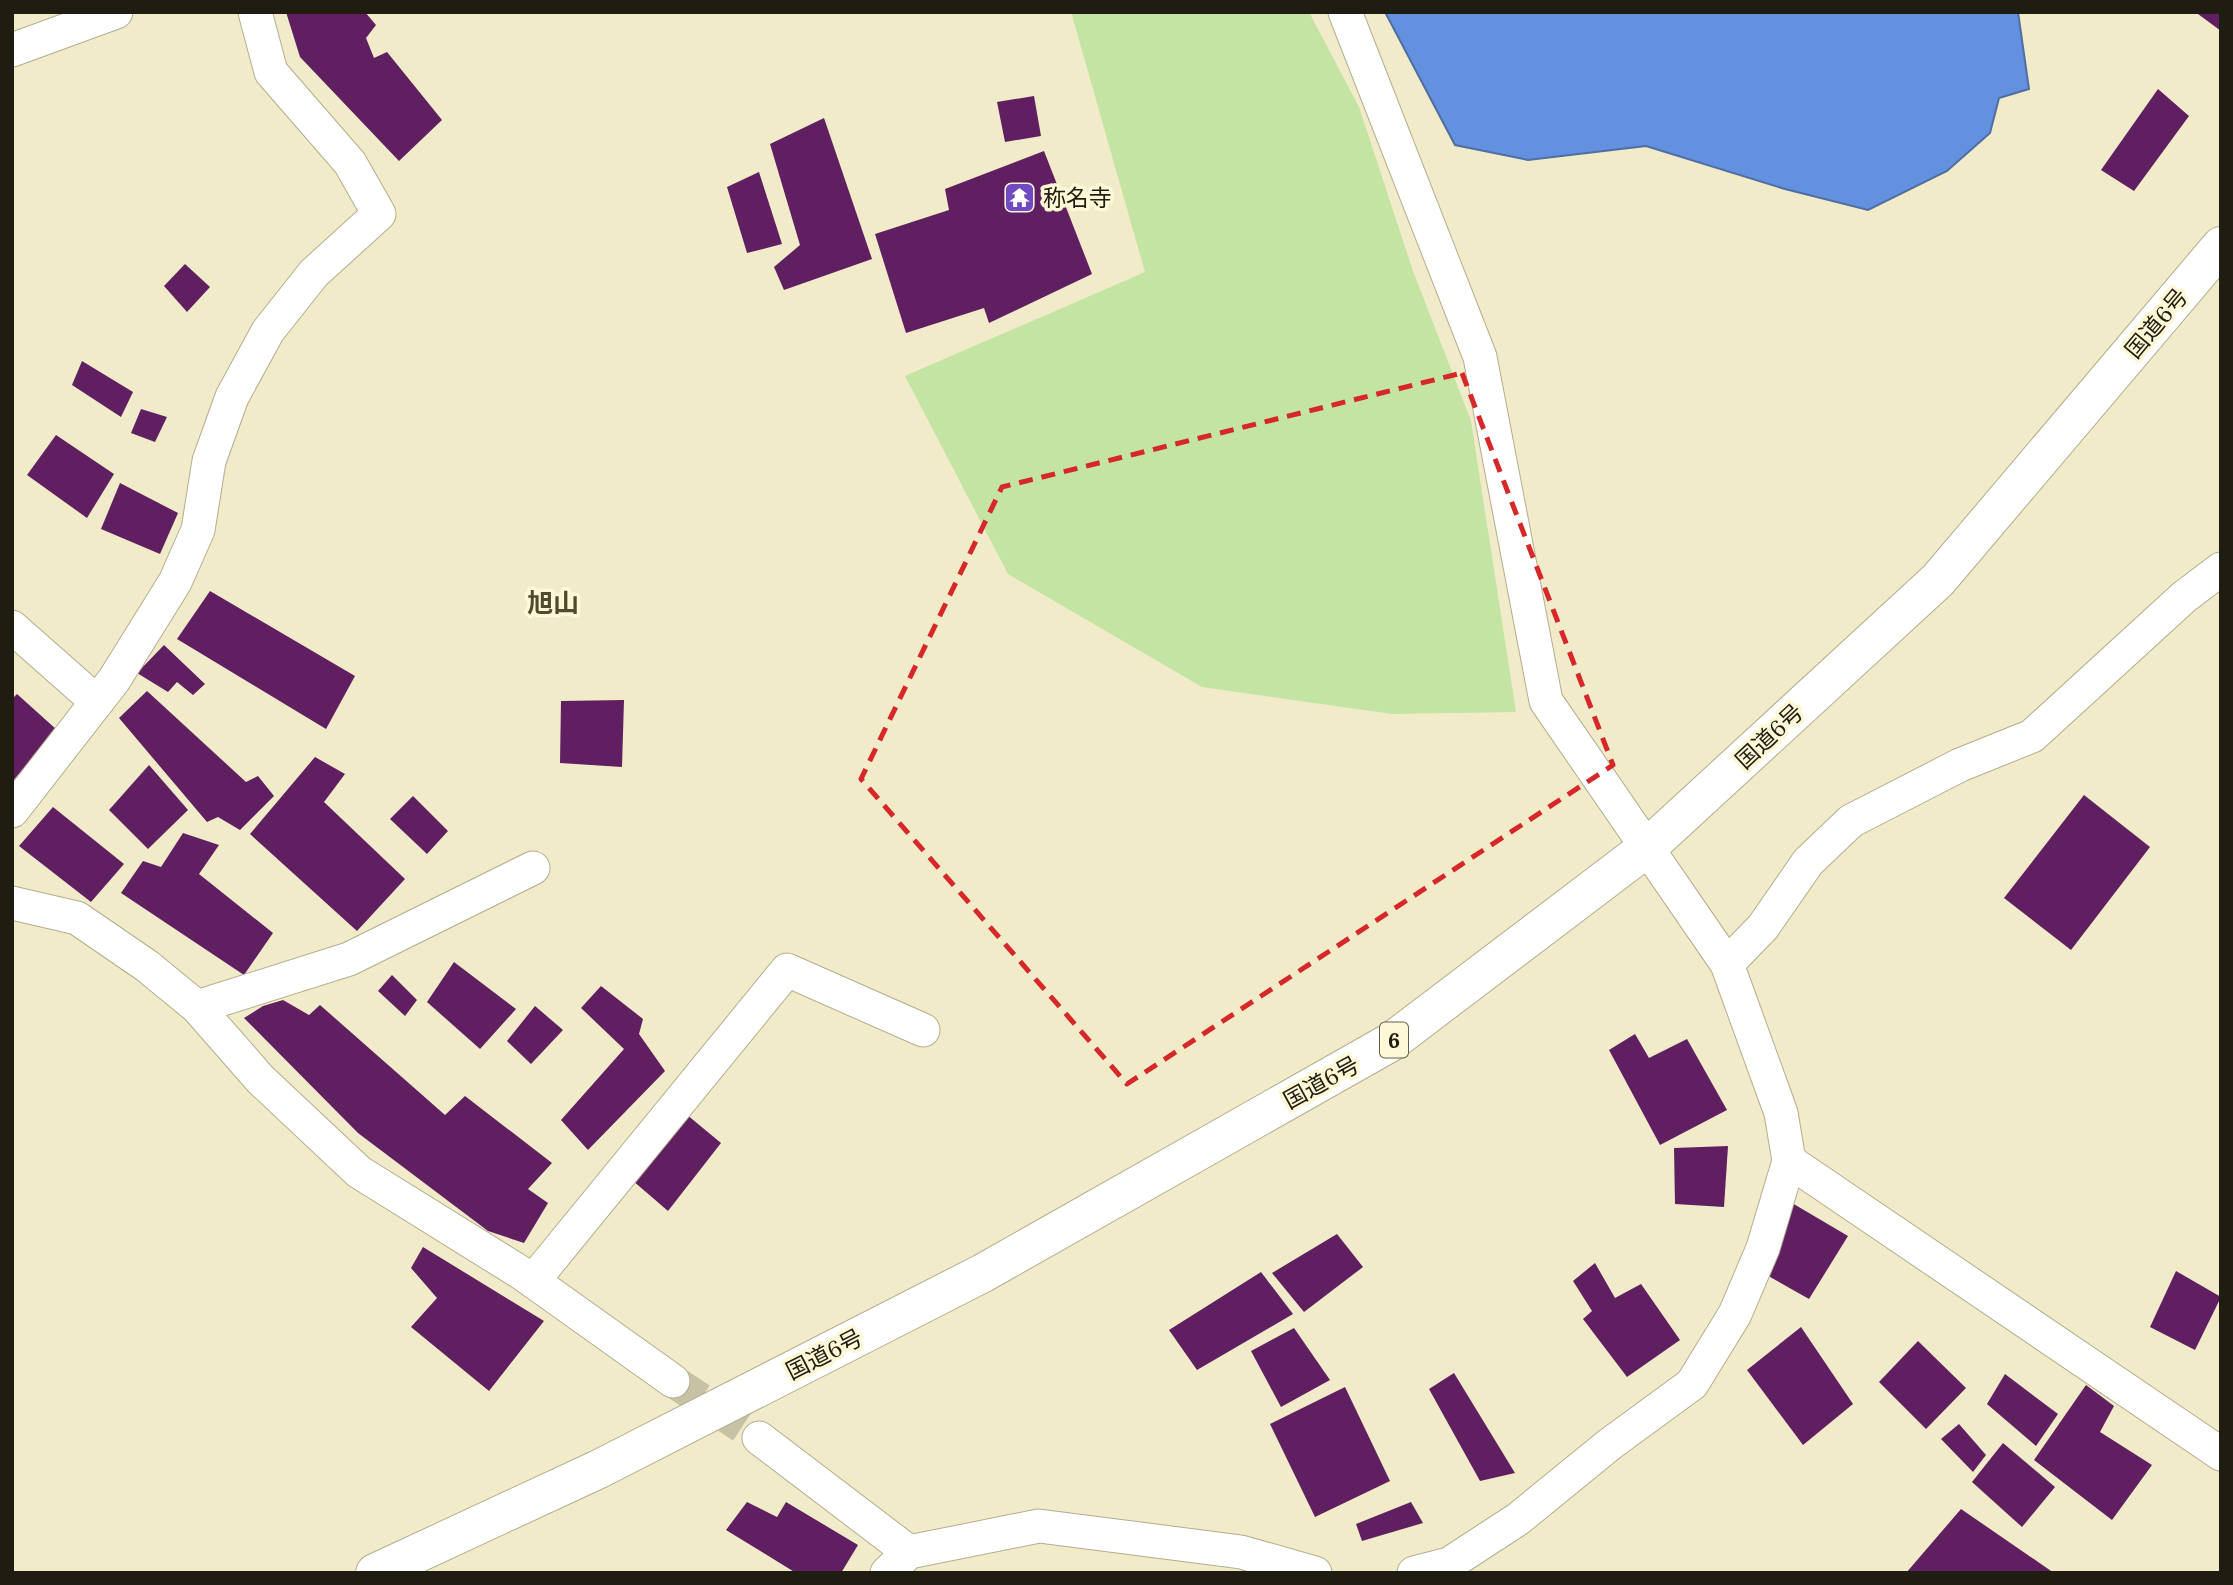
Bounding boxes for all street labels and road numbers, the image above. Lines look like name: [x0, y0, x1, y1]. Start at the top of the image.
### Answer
street label: 国道6号: [2118, 282, 2194, 364]
street label: 国道6号: [1729, 697, 1809, 775]
road number: 6: [1380, 1023, 1408, 1058]
street label: 国道6号: [1278, 1049, 1364, 1115]
street label: 国道6号: [781, 1322, 867, 1386]

